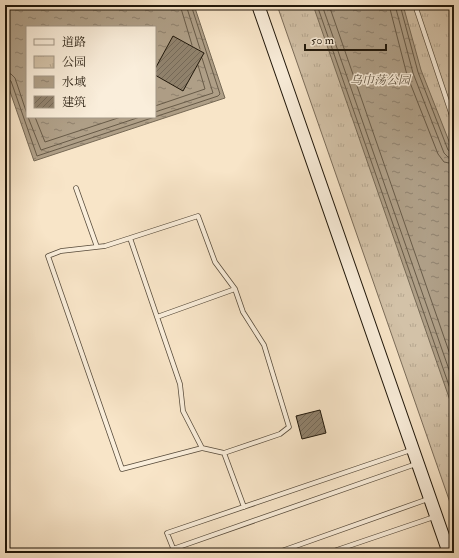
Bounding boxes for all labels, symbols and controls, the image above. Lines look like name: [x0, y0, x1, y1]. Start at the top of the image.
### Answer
legend: [26, 26, 156, 118]
scale bar: [305, 26, 386, 52]
text: 50 m: [311, 33, 335, 48]
text: 道路: [62, 35, 86, 50]
text: 公园: [62, 55, 86, 70]
park label: 乌巾荡公园: [350, 73, 412, 88]
text: 水域: [62, 75, 86, 90]
text: 建筑: [62, 95, 86, 110]

